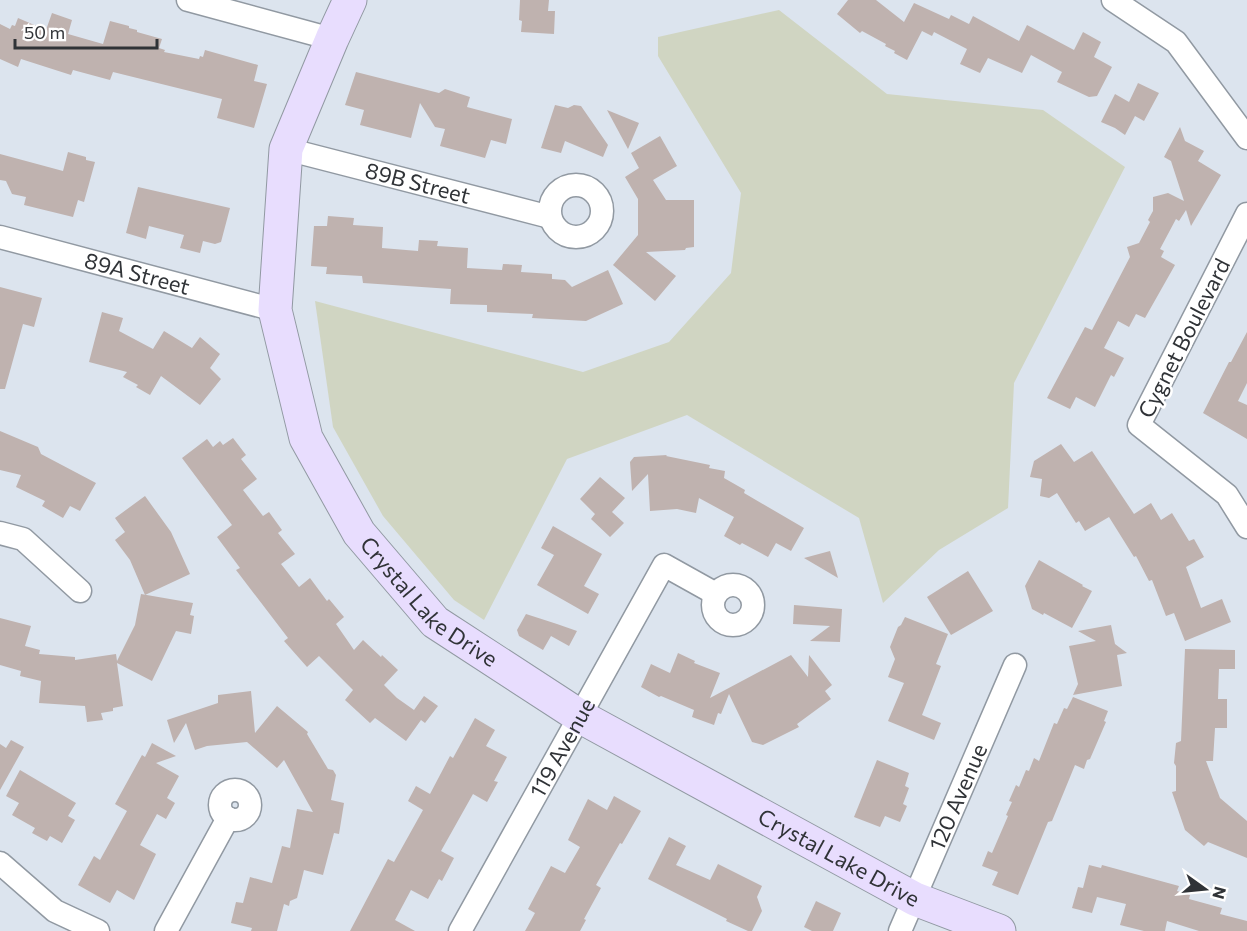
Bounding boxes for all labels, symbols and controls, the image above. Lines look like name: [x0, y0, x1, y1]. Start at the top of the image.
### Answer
scale bar: [15, 12, 158, 50]
text: 50 m: [24, 21, 65, 43]
street label: 89B Street: [362, 156, 473, 209]
street label: 89A Street: [82, 246, 193, 300]
street label: Cygnet Boulevard: [1132, 254, 1235, 422]
street label: Crystal Lake Drive: [355, 531, 503, 672]
street label: 119 Avenue: [523, 693, 600, 802]
street label: 120 Avenue: [923, 739, 992, 854]
street label: Crystal Lake Drive: [754, 802, 925, 912]
north arrow: [1175, 859, 1235, 919]
text: N: [1209, 885, 1231, 901]

